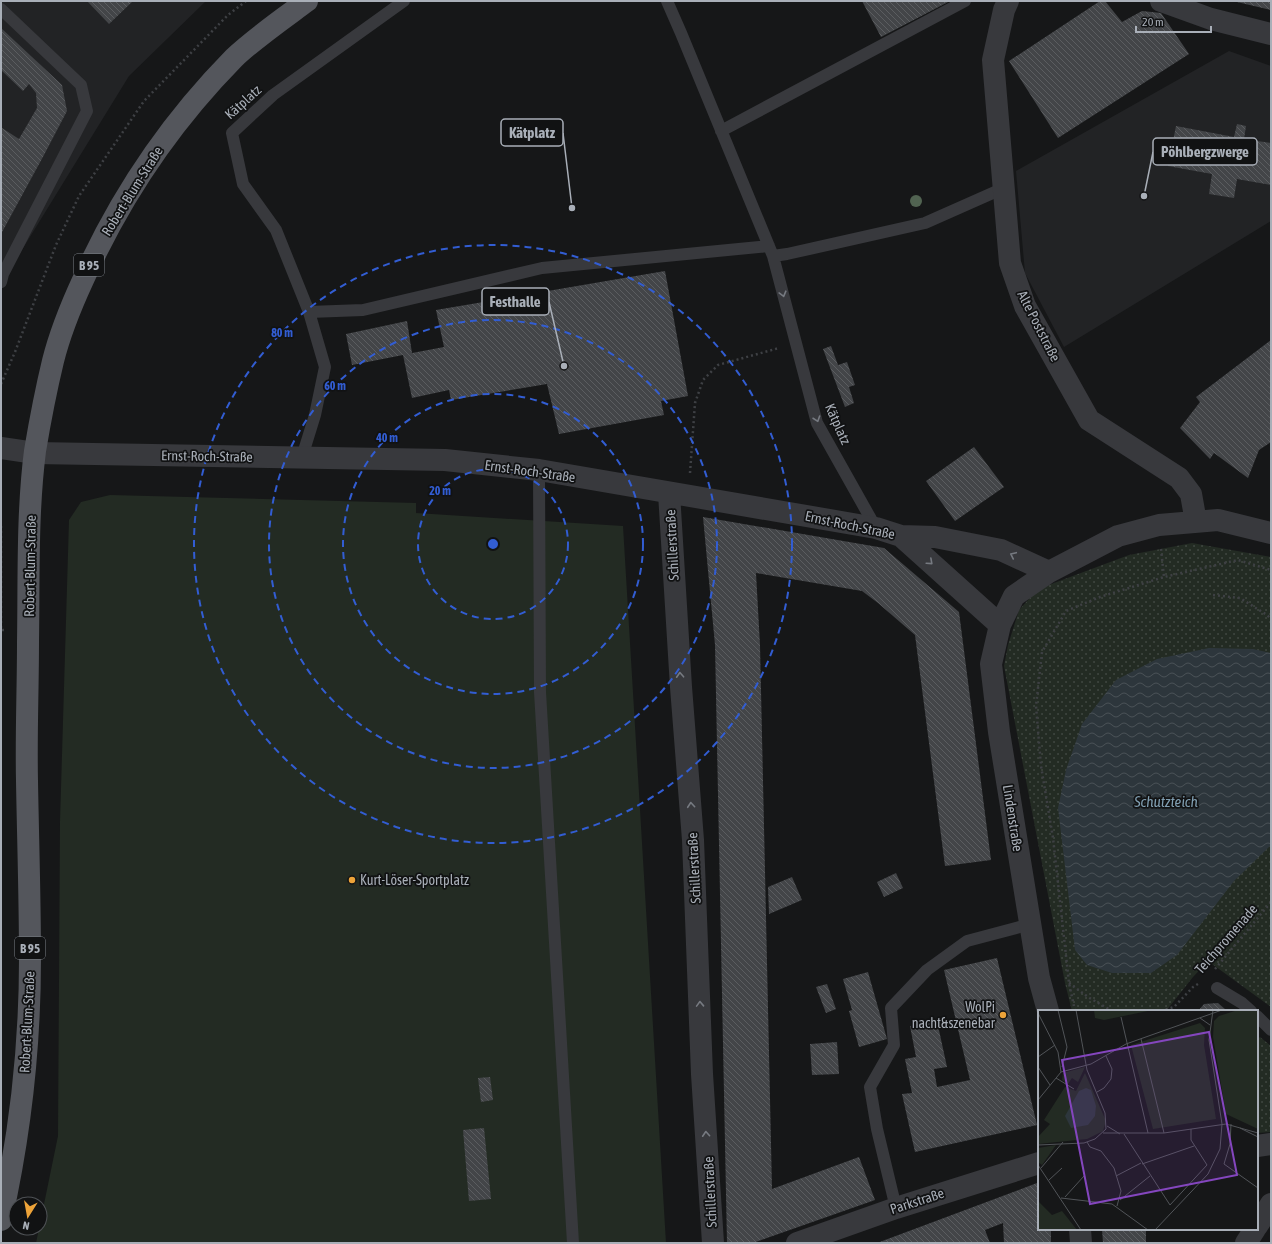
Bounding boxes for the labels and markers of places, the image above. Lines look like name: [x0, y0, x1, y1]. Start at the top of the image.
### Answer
callout: Kätplatz: [501, 119, 563, 146]
callout: Pöhlbergzwerge: [1153, 138, 1257, 165]
callout: Festhalle: [482, 288, 549, 315]
centre of rings: [486, 537, 500, 551]
place label: Kurt-Löser-Sportplatz: [360, 872, 469, 888]
marker: Kurt-Löser-Sportplatz: [347, 875, 357, 885]
place label: WolPi nacht&szenebar: [912, 999, 996, 1031]
marker: WolPi nacht&szenebar: [998, 1010, 1008, 1020]

